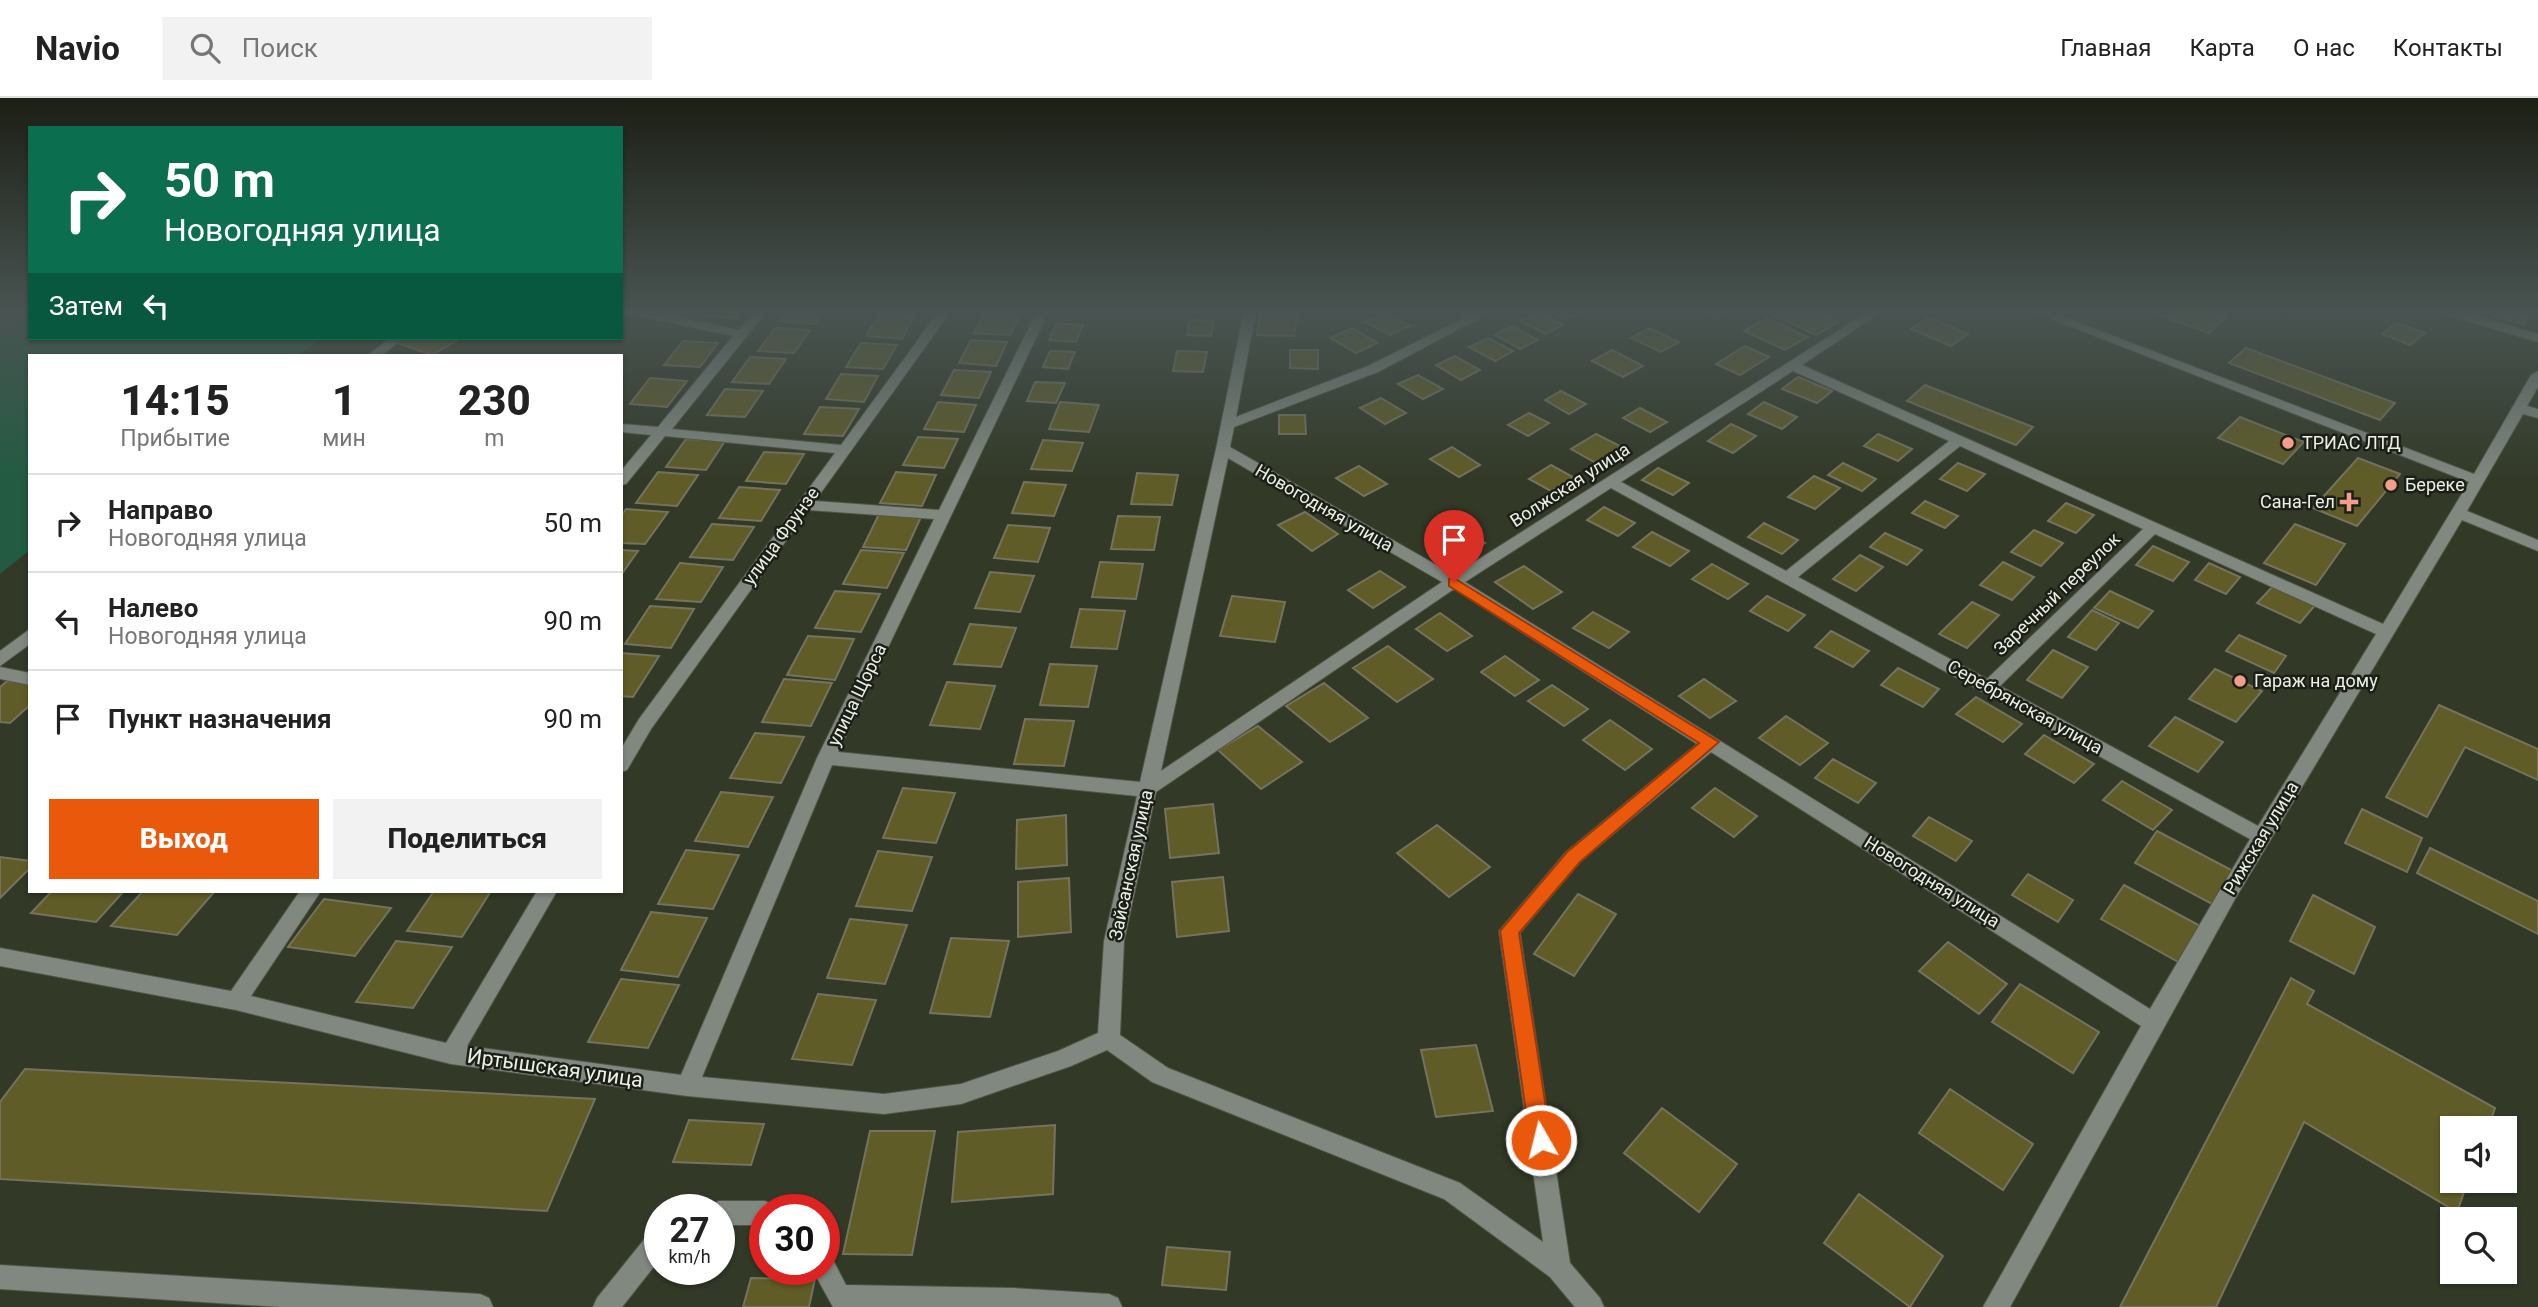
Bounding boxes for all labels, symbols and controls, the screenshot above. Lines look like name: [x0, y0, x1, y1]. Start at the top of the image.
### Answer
search box: [162, 17, 652, 80]
text: Navio: [35, 29, 120, 68]
icon: search: [186, 29, 224, 67]
text: Поиск: [242, 33, 318, 63]
text: Главная: [2060, 34, 2151, 62]
text: Карта: [2189, 34, 2255, 62]
text: О нас: [2293, 34, 2355, 62]
text: Контакты: [2393, 34, 2503, 62]
text: 50 m: [164, 152, 275, 209]
icon: right: [49, 154, 140, 245]
text: Новогодняя улица: [164, 211, 441, 249]
icon: left: [137, 287, 175, 325]
text: Затем: [49, 291, 123, 321]
text: 14:15: [121, 376, 230, 425]
text: 1: [332, 376, 356, 425]
text: 230: [458, 376, 531, 425]
text: Прибытие: [120, 425, 230, 452]
text: мин: [322, 425, 366, 452]
text: m: [484, 425, 505, 452]
place label: ТРИАС ЛТД: [2302, 432, 2401, 453]
marker: ТРИАС ЛТД: [2280, 435, 2296, 451]
street label: Волжская улица: [1506, 438, 1633, 531]
street label: Новогодняя улица: [1252, 460, 1397, 556]
place label: Береке: [2405, 474, 2465, 495]
marker: Береке: [2383, 477, 2399, 493]
street label: улица Фрунзе: [738, 483, 823, 589]
place label: Сана-Гел: [2260, 491, 2335, 512]
marker: Сана-Гел: [2341, 494, 2357, 510]
text: Направо: [108, 495, 213, 525]
icon: right: [49, 504, 87, 542]
text: 50 m: [544, 508, 602, 538]
pin: [1424, 510, 1484, 582]
icon: arrive: [1435, 521, 1473, 559]
text: Новогодняя улица: [108, 525, 307, 552]
street label: Заречный переулок: [1989, 528, 2124, 659]
text: Налево: [108, 593, 198, 623]
icon: left: [49, 602, 87, 640]
text: 90 m: [544, 606, 602, 636]
text: Новогодняя улица: [108, 623, 307, 650]
street label: улица Щорса: [823, 640, 890, 749]
street label: Серебрянская улица: [1944, 655, 2106, 758]
place label: Гараж на дому: [2254, 670, 2378, 691]
marker: Гараж на дому: [2232, 673, 2248, 689]
icon: arrive: [49, 700, 87, 738]
text: Пункт назначения: [108, 704, 332, 734]
text: 90 m: [544, 704, 602, 734]
street label: Рижская улица: [2219, 777, 2303, 898]
street label: Зайсанская улица: [1104, 788, 1157, 942]
button: Выход: [49, 799, 319, 879]
button: Поделиться: [333, 799, 602, 879]
street label: Новогодняя улица: [1861, 831, 2004, 932]
street label: Иртышская улица: [465, 1044, 645, 1092]
position arrow: [1504, 1103, 1578, 1177]
map controls: [2440, 1116, 2517, 1284]
button: sound: [2440, 1116, 2517, 1193]
speed limit sign: 30: [749, 1194, 840, 1285]
button: search: [2440, 1207, 2517, 1284]
text: 27: [669, 1210, 710, 1251]
text: km/h: [668, 1246, 711, 1267]

